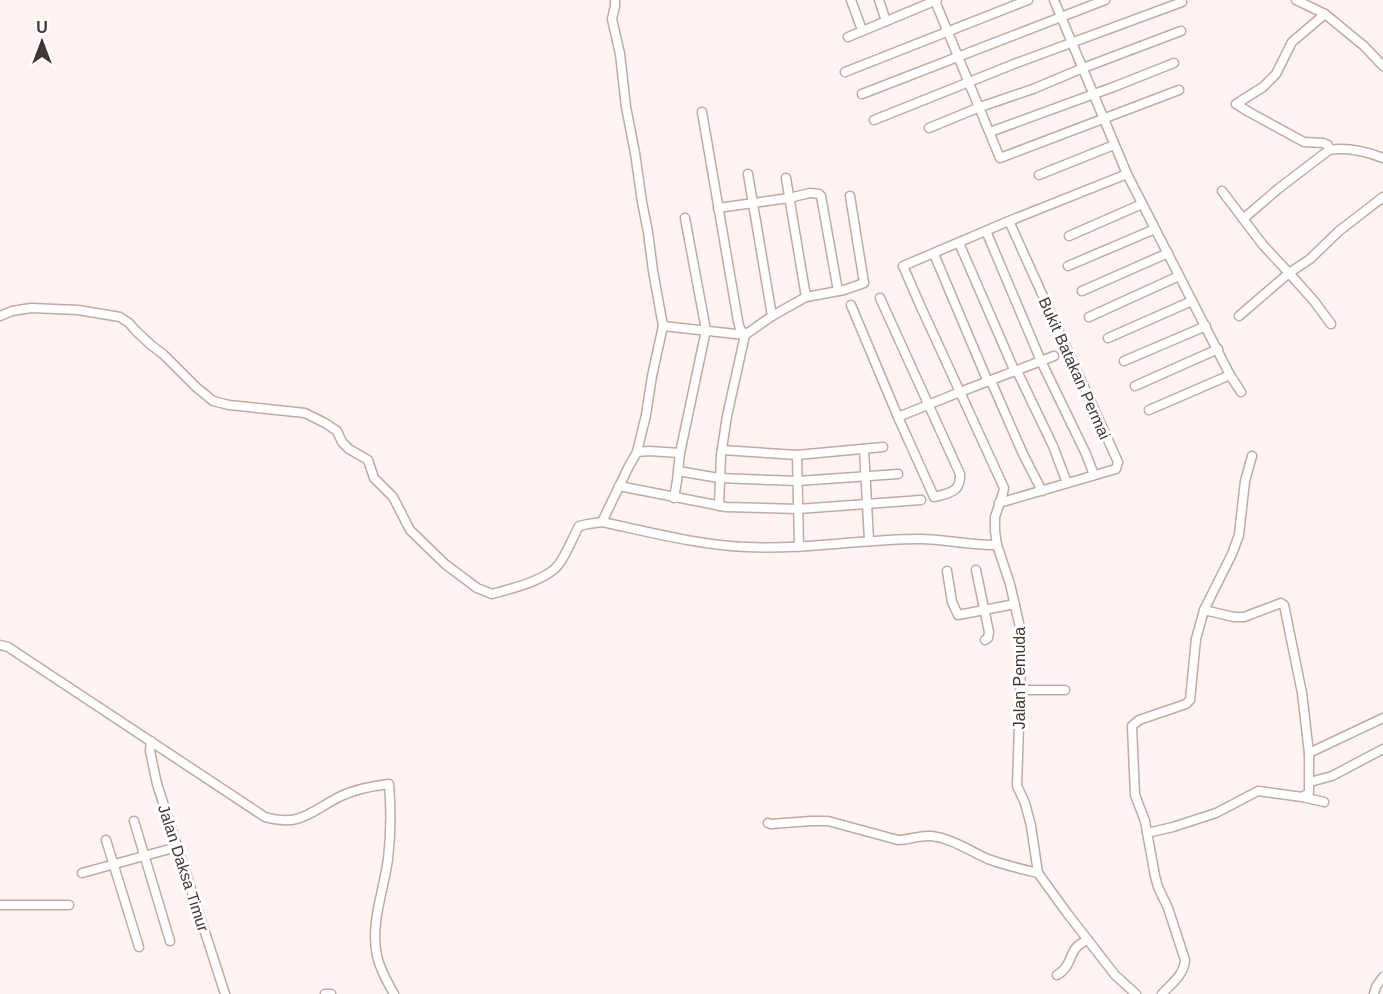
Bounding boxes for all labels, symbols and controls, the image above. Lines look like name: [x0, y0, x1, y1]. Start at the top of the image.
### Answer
north arrow: [12, 12, 72, 72]
text: U: [36, 19, 48, 36]
street label: Bukit Batakan Permai: [1035, 294, 1114, 442]
street label: Jalan Pemuda: [1011, 627, 1028, 729]
street label: Jalan Daksa Timur: [155, 803, 212, 934]

